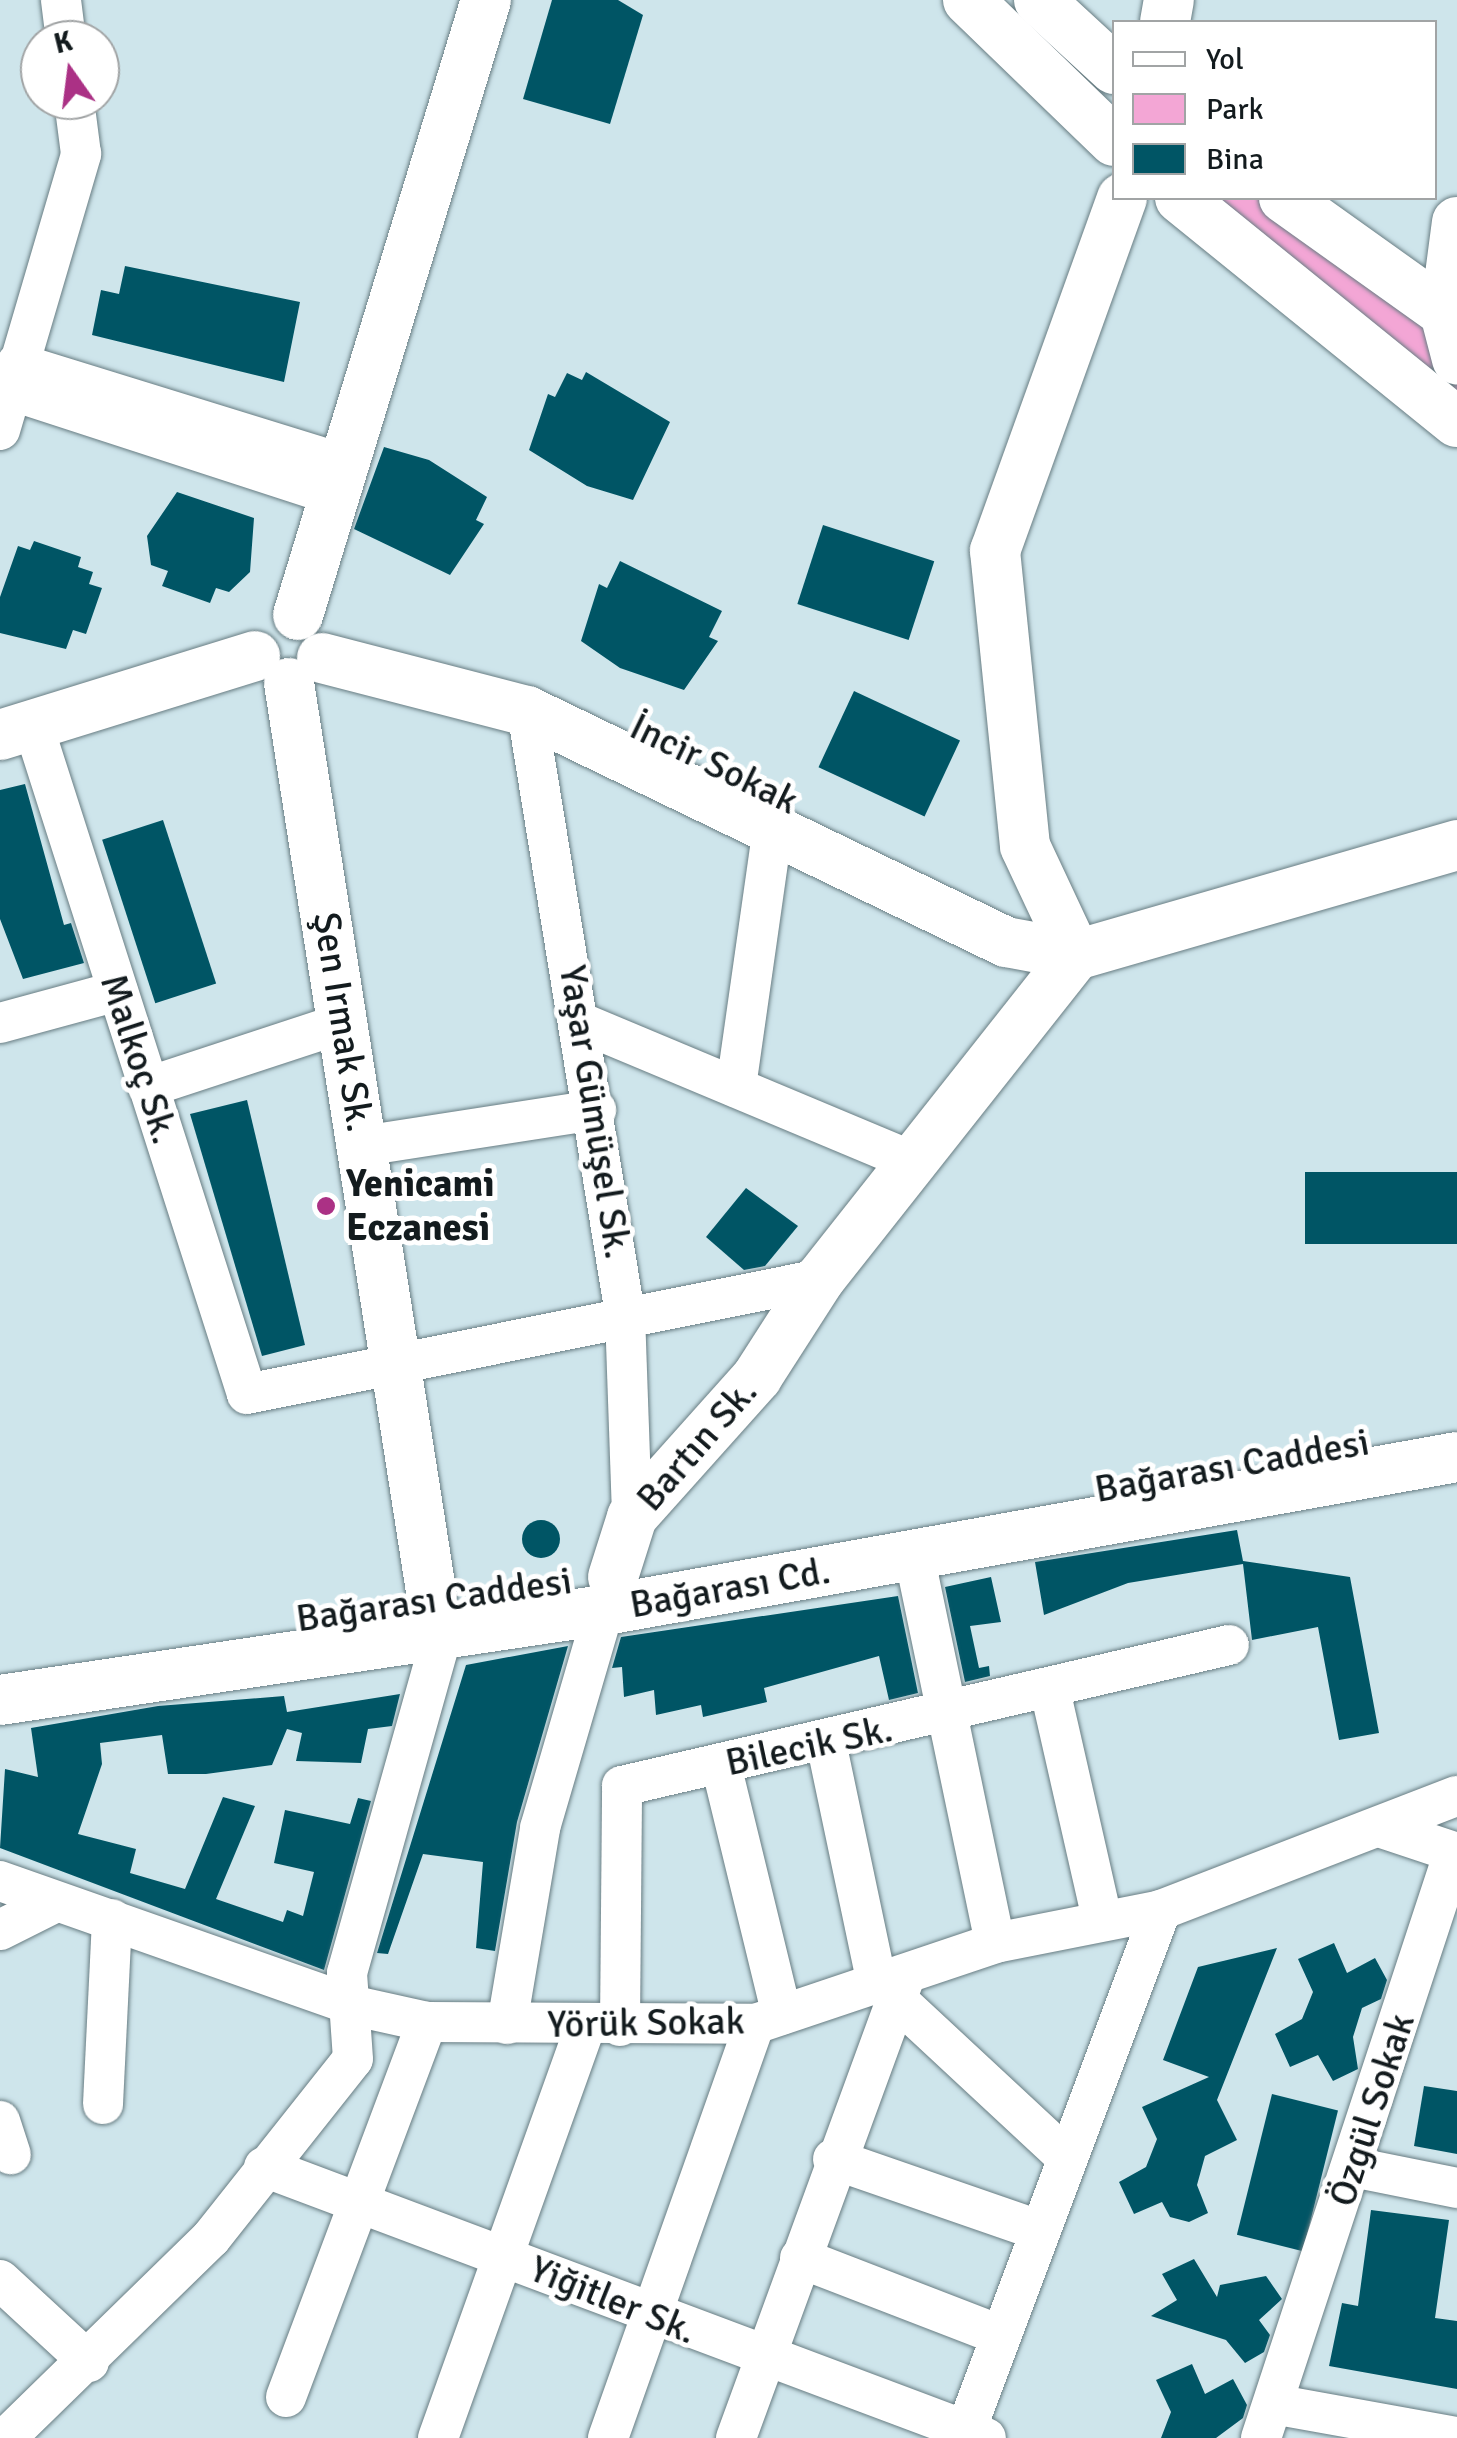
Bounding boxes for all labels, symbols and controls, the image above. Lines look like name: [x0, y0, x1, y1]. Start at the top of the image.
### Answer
north arrow: [20, 20, 120, 120]
legend: [1112, 20, 1437, 200]
text: K: [51, 24, 76, 61]
text: Yol: [1206, 41, 1244, 78]
text: Park: [1206, 91, 1264, 128]
text: Bina: [1206, 141, 1264, 178]
street label: İncir Sokak: [623, 704, 805, 824]
street label: Şen Irmak Sk.: [303, 909, 383, 1135]
street label: Yaşar Gümüşel Sk.: [549, 962, 641, 1262]
street label: Malkoç Sk.: [90, 968, 188, 1150]
place label: Yenicami Eczanesi: [346, 1161, 495, 1250]
marker: Yenicami Eczanesi: [315, 1195, 337, 1217]
street label: Bartın Sk.: [627, 1370, 767, 1520]
street label: Bağarası Caddesi: [1091, 1419, 1373, 1513]
street label: Bağarası Cd.: [626, 1548, 834, 1628]
street label: Bağarası Caddesi: [293, 1558, 575, 1642]
street label: Bilecik Sk.: [721, 1706, 897, 1786]
street label: Yörük Sokak: [547, 1998, 745, 2048]
street label: Özgül Sokak: [1319, 2008, 1425, 2212]
street label: Yiğitler Sk.: [523, 2246, 703, 2354]

